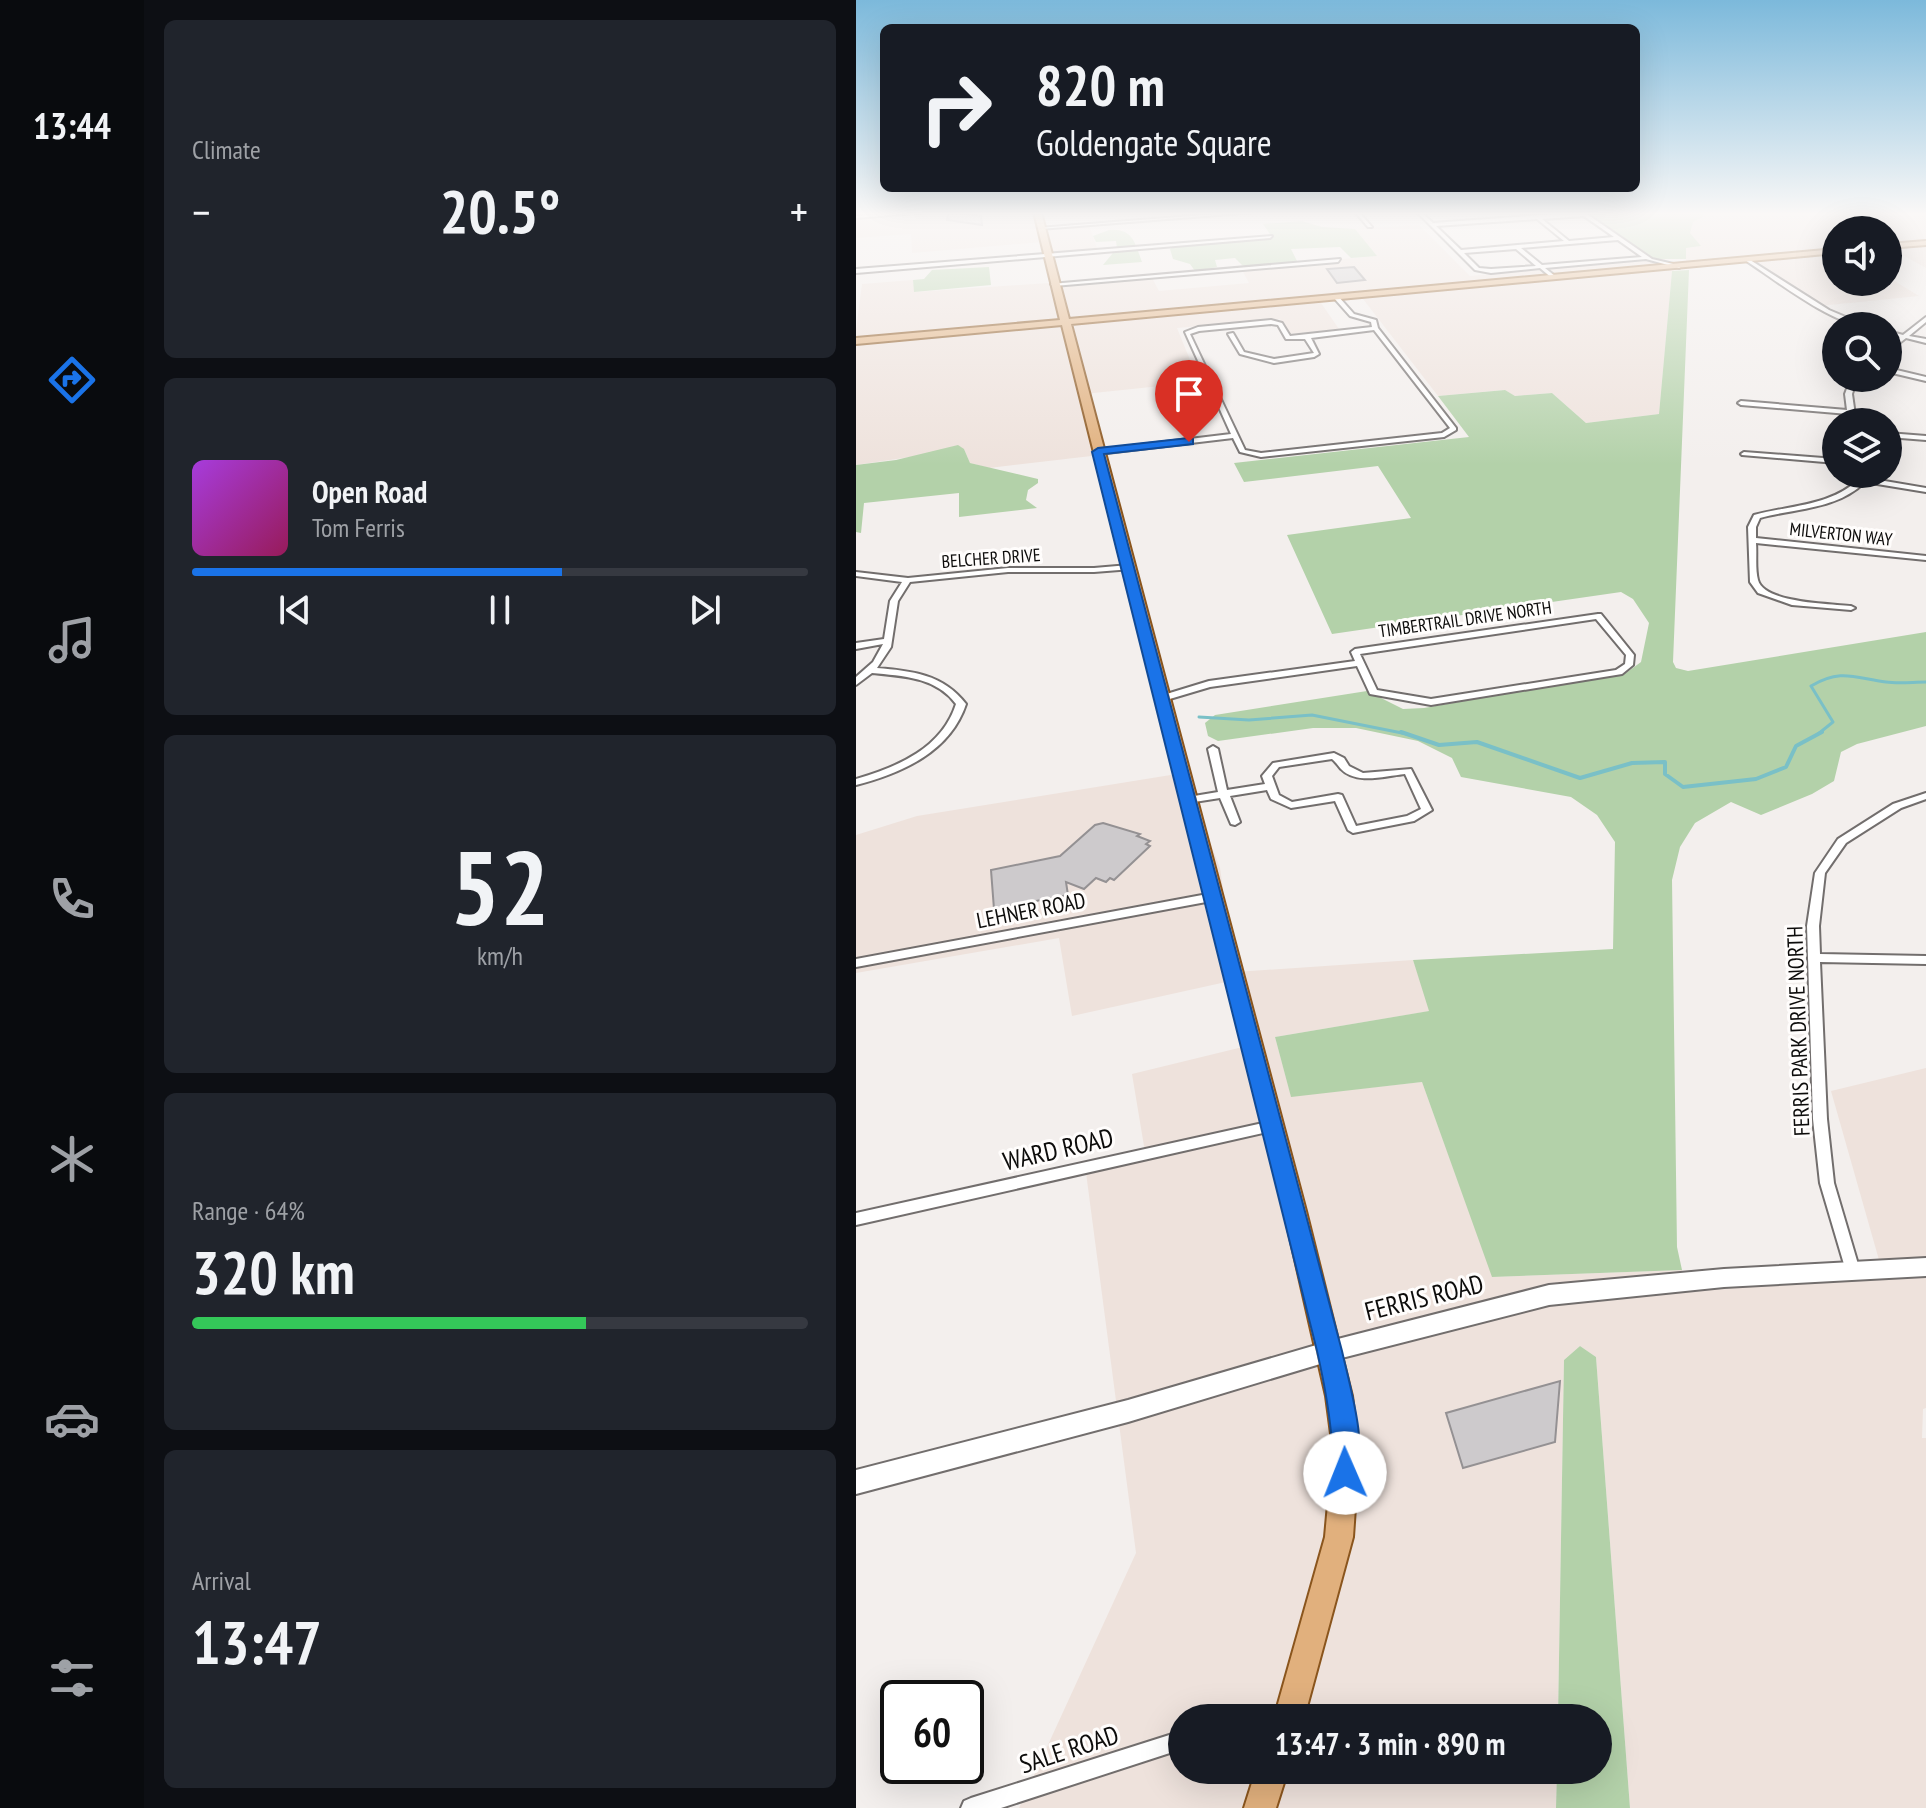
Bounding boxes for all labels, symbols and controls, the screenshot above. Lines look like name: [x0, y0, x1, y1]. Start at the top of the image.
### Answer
text: 820 m: [1036, 49, 1165, 121]
icon: right: [904, 56, 1008, 160]
text: 13:44: [33, 102, 111, 149]
text: Goldengate Square: [1036, 119, 1272, 166]
text: Climate: [192, 133, 261, 166]
text: 20.5°: [440, 172, 560, 250]
text: −: [192, 183, 210, 240]
text: +: [790, 183, 808, 240]
map controls: [1822, 216, 1902, 488]
button: sound: [1822, 216, 1902, 296]
button: search: [1822, 312, 1902, 392]
icon: directions: [44, 352, 100, 408]
pin: [1155, 360, 1223, 442]
icon: arrive: [1167, 372, 1211, 416]
button: layers: [1822, 408, 1902, 488]
text: Open Road: [312, 472, 427, 511]
text: Tom Ferris: [312, 511, 405, 544]
street label: MILVERTON WAY: [1788, 517, 1894, 551]
street label: BELCHER DRIVE: [941, 543, 1041, 573]
icon: previous: [273, 588, 317, 632]
icon: pause: [478, 588, 522, 632]
icon: next: [683, 588, 727, 632]
street label: TIMBERTRAIL DRIVE NORTH: [1377, 595, 1553, 643]
icon: music: [44, 612, 100, 668]
text: 52: [450, 819, 550, 954]
icon: phone: [44, 871, 100, 927]
street label: LEHNER ROAD: [974, 886, 1088, 934]
street label: FERRIS PARK DRIVE NORTH: [1780, 925, 1816, 1137]
text: km/h: [477, 939, 523, 972]
street label: WARD ROAD: [1000, 1120, 1116, 1178]
icon: climate: [44, 1131, 100, 1187]
text: Range · 64%: [192, 1194, 305, 1227]
text: 320 km: [192, 1233, 355, 1311]
street label: FERRIS ROAD: [1361, 1266, 1487, 1328]
icon: car: [44, 1391, 100, 1447]
position arrow: [1303, 1431, 1387, 1515]
text: Arrival: [192, 1564, 251, 1597]
text: 13:47: [192, 1603, 322, 1681]
icon: filters: [44, 1650, 100, 1706]
speed limit sign: 60: [880, 1680, 984, 1784]
street label: SALE ROAD: [1015, 1717, 1123, 1781]
text: 13:47 · 3 min · 890 m: [1275, 1724, 1505, 1763]

